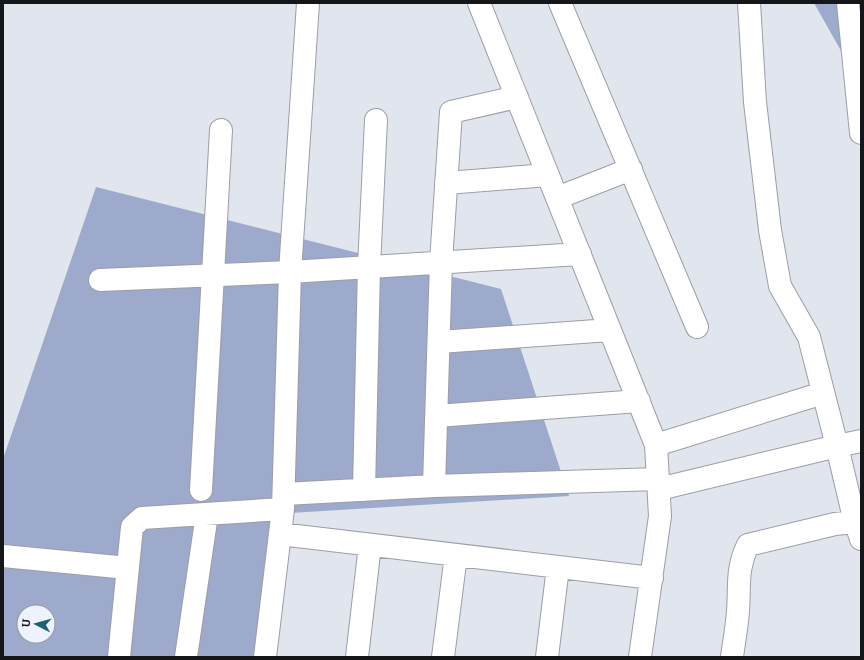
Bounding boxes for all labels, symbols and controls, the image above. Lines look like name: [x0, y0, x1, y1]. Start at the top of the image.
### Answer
north arrow: [16, 604, 56, 644]
text: U: [20, 618, 33, 628]

